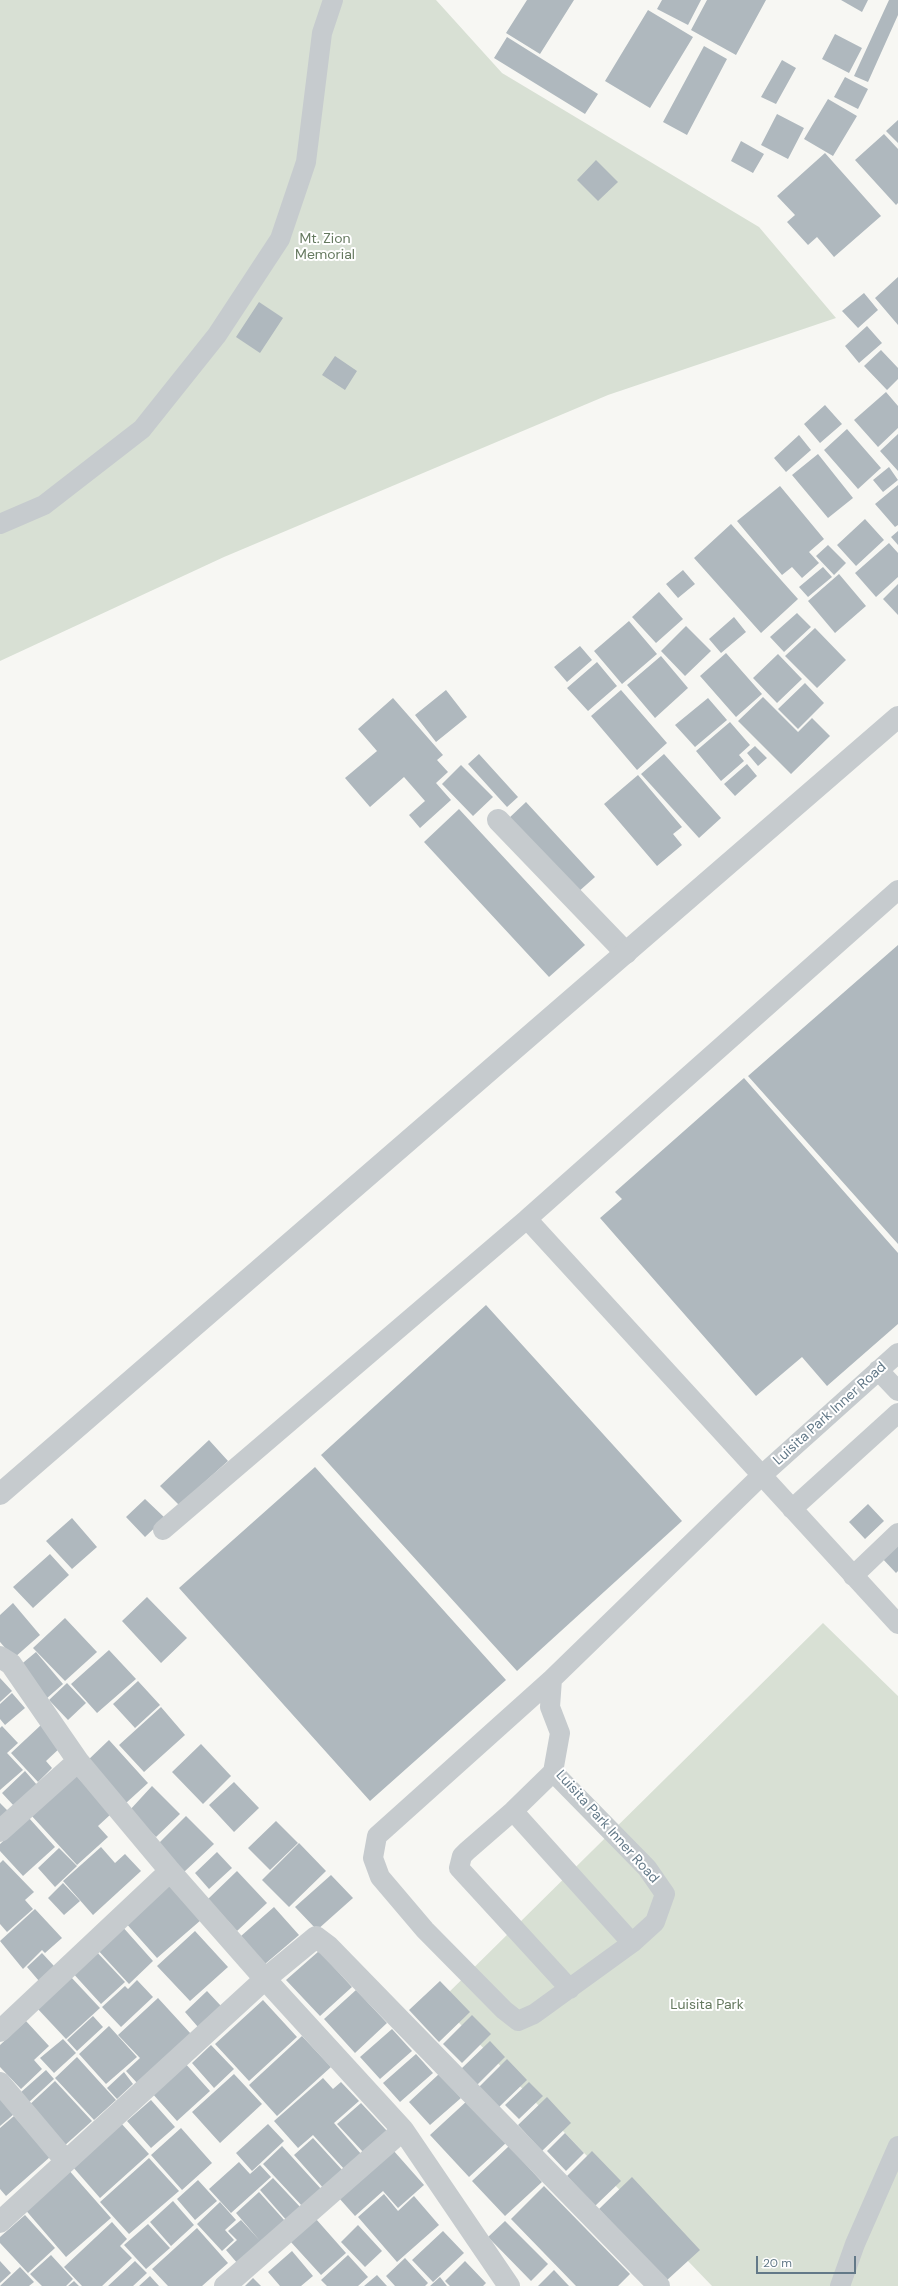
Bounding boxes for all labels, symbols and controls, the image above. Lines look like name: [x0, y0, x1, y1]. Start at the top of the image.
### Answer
park label: Mt. Zion Memorial: [295, 231, 355, 264]
street label: Luisita Park Inner Road: [770, 1359, 890, 1469]
street label: Luisita Park Inner Road: [552, 1767, 662, 1887]
park label: Luisita Park: [670, 1997, 744, 2013]
scale bar: [758, 2248, 858, 2274]
text: 20 m: [763, 2255, 792, 2271]

